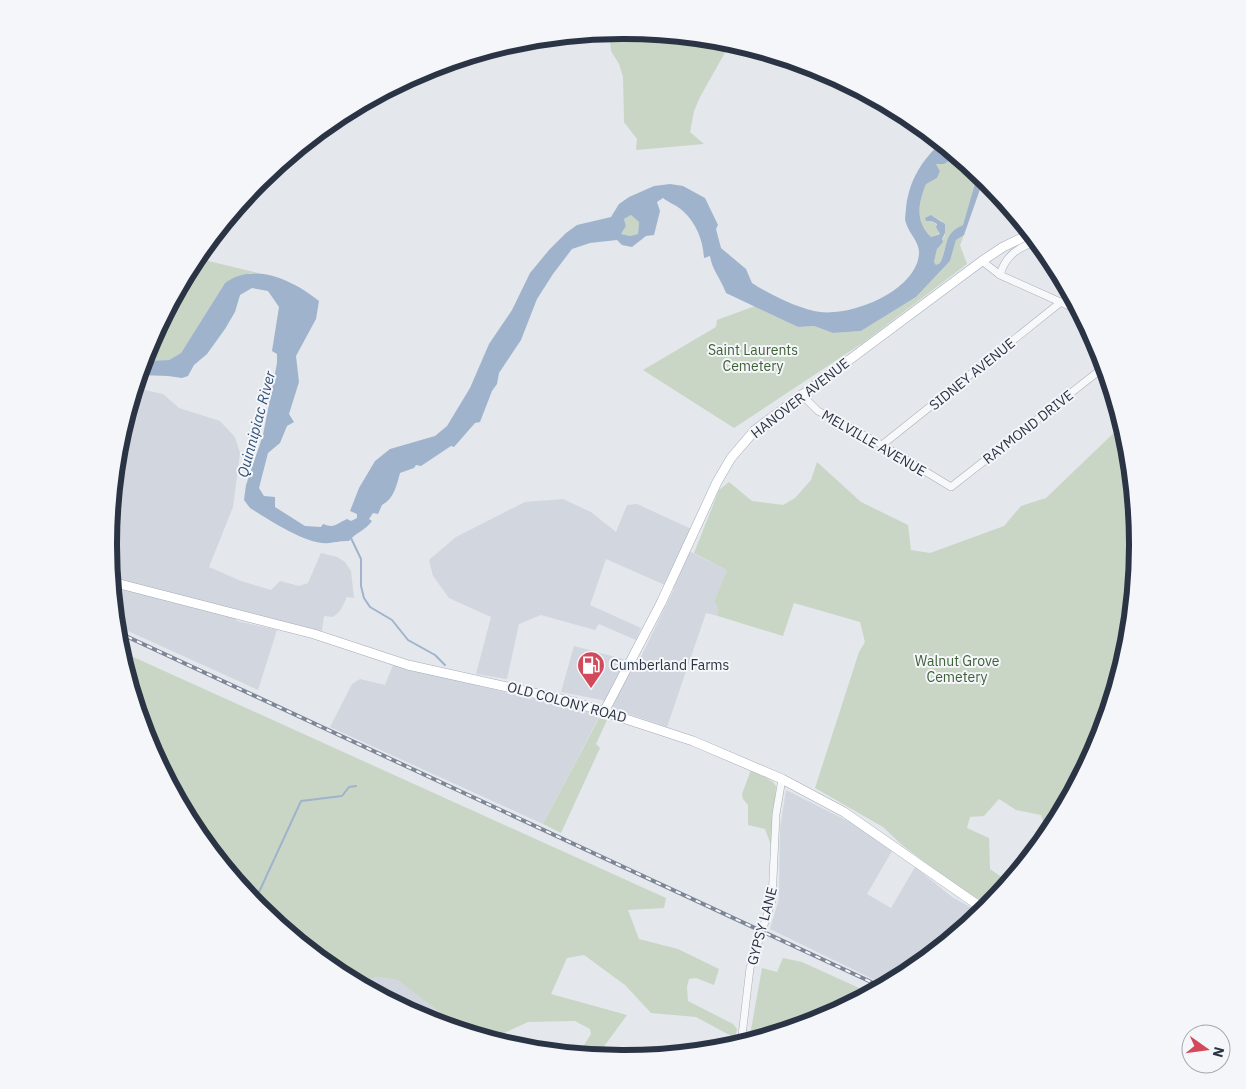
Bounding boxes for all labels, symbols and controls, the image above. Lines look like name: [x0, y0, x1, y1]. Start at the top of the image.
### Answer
street label: SIDNEY AVENUE: [925, 334, 1019, 414]
park label: Saint Laurents Cemetery: [708, 341, 798, 375]
street label: HANOVER AVENUE: [747, 354, 853, 442]
water label: Quinnipiac River: [233, 368, 279, 479]
street label: RAYMOND DRIVE: [979, 386, 1077, 468]
street label: MELVILLE AVENUE: [818, 406, 930, 480]
fuel station icon: Cumberland Farms: [576, 650, 606, 689]
park label: Walnut Grove Cemetery: [915, 652, 1000, 686]
place label: Cumberland Farms: [610, 656, 730, 674]
street label: OLD COLONY ROAD: [505, 677, 629, 727]
street label: GYPSY LANE: [743, 885, 781, 967]
north arrow: [1181, 1024, 1231, 1074]
text: N: [1209, 1045, 1229, 1059]

